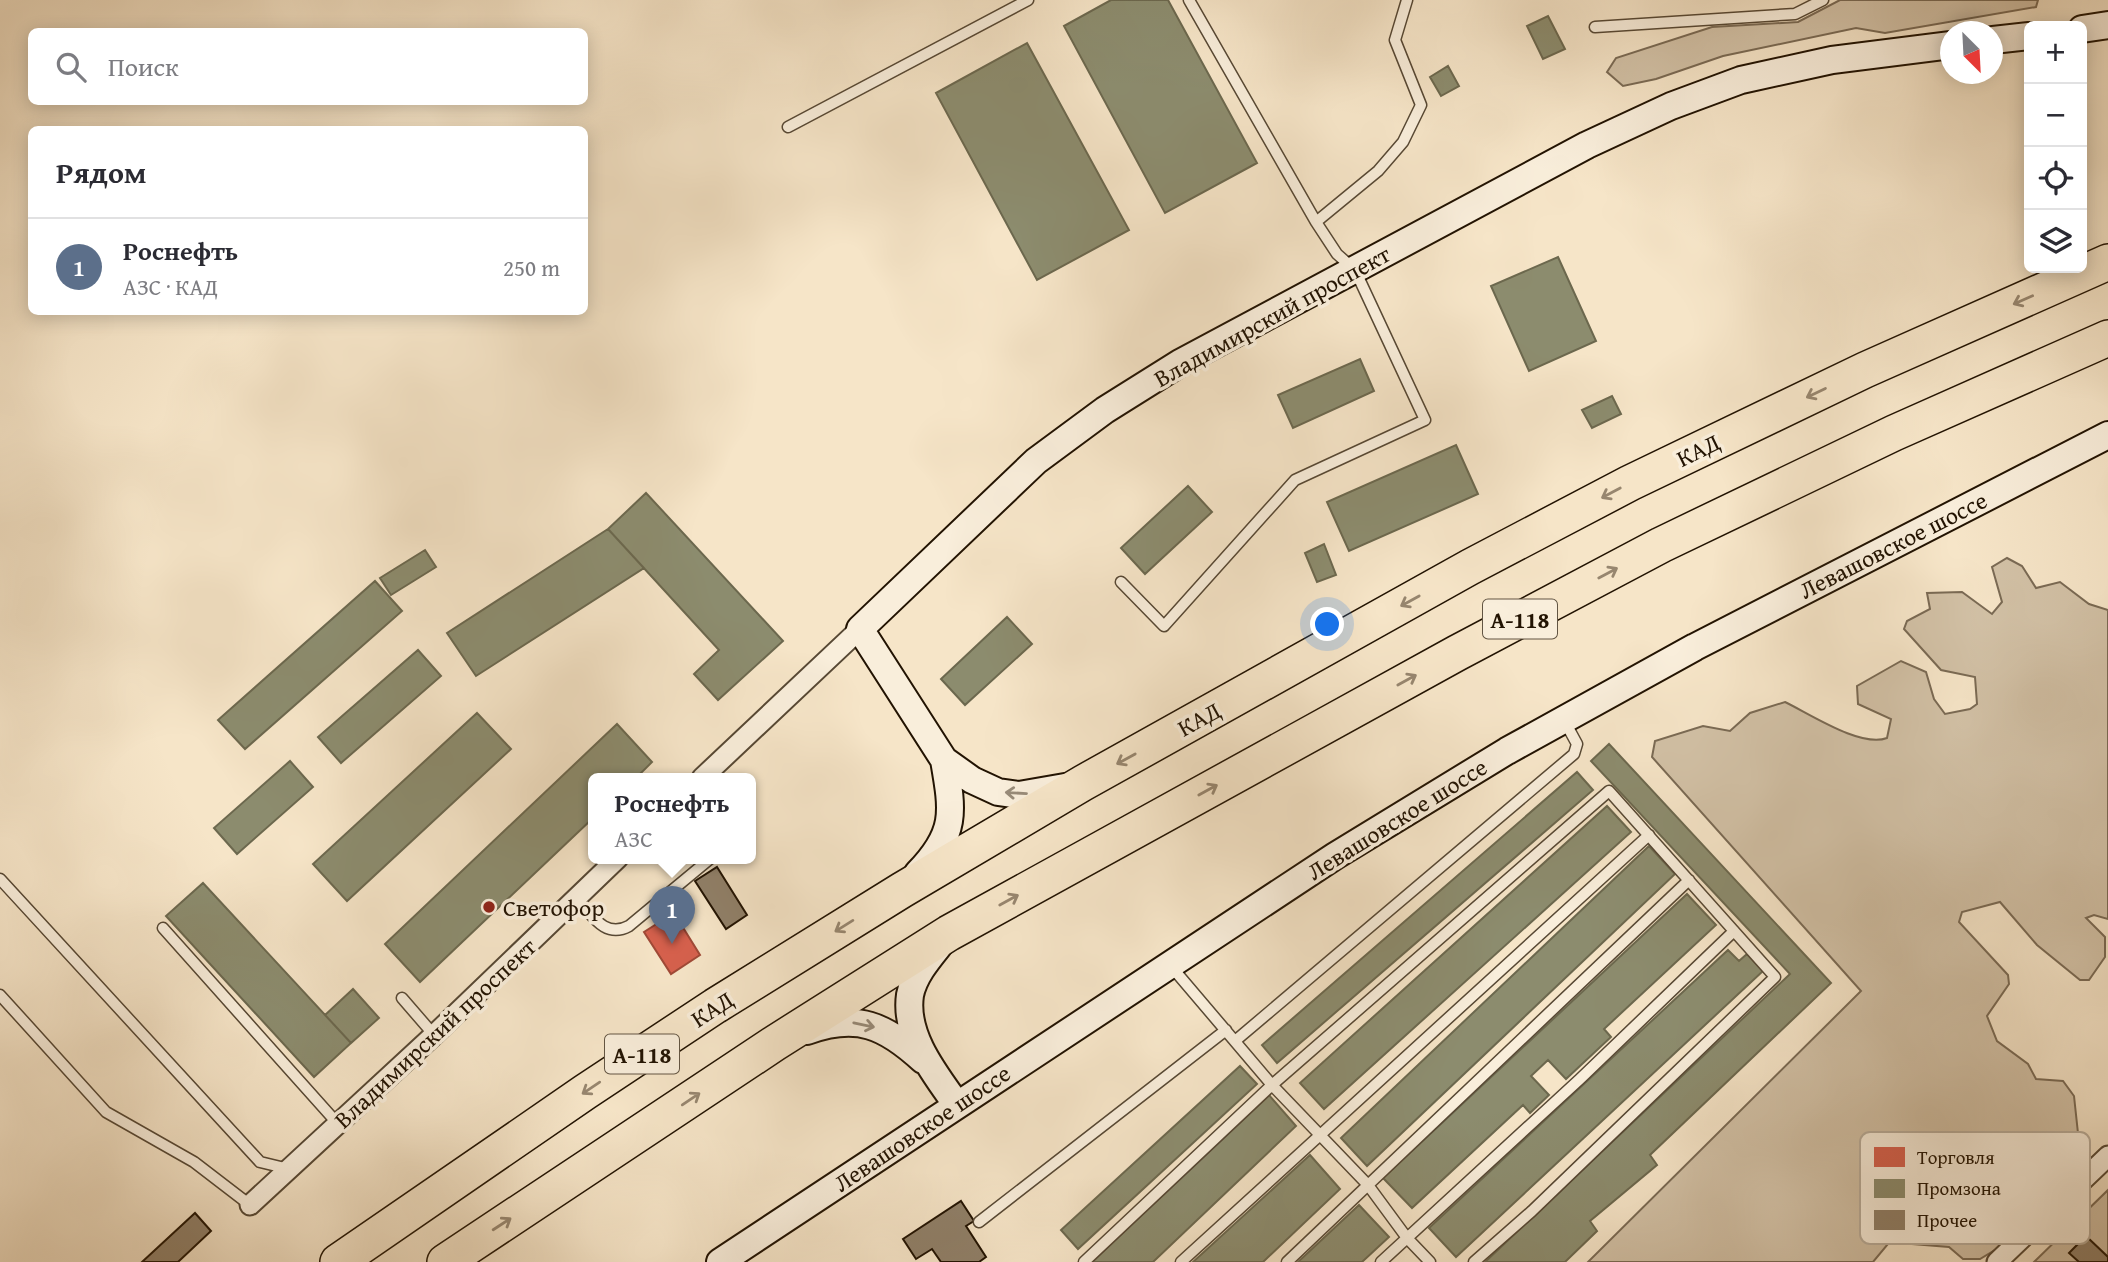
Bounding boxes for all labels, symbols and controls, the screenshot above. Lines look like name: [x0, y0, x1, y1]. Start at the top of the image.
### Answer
north arrow: [1940, 21, 2003, 84]
map controls: [2024, 21, 2087, 273]
button: +: [2024, 21, 2087, 84]
search box: [28, 28, 588, 105]
text: Поиск: [108, 47, 179, 86]
icon: search: [52, 48, 90, 86]
button: −: [2024, 84, 2087, 147]
button: locate: [2024, 147, 2087, 210]
text: Рядом: [56, 150, 147, 194]
button: layers: [2024, 210, 2087, 273]
text: Роснефть: [123, 231, 238, 270]
street label: Владимирский проспект: [1148, 236, 1397, 396]
text: 1: [73, 251, 85, 284]
text: 250 m: [503, 251, 560, 284]
text: АЗС · КАД: [123, 270, 218, 303]
one-way arrow: [2013, 294, 2034, 307]
one-way arrow: [1806, 387, 1827, 401]
street label: КАД: [1670, 424, 1726, 476]
street label: Левашовское шоссе: [1793, 482, 1993, 608]
one-way arrow: [1601, 486, 1622, 500]
one-way arrow: [1597, 566, 1617, 580]
one-way arrow: [1401, 594, 1421, 608]
road number: А-118: [1483, 600, 1557, 638]
your location: [1310, 607, 1344, 641]
one-way arrow: [1396, 673, 1417, 686]
street label: КАД: [1171, 693, 1227, 745]
street label: Левашовское шоссе: [1300, 749, 1494, 889]
one-way arrow: [1117, 752, 1137, 766]
popup: [588, 773, 756, 864]
text: Роснефть: [614, 783, 730, 822]
one-way arrow: [1197, 783, 1218, 796]
one-way arrow: [1005, 787, 1028, 800]
text: АЗС: [614, 822, 653, 855]
pin: 1: [649, 886, 695, 944]
place label: Светофор: [503, 890, 604, 925]
one-way arrow: [998, 893, 1019, 906]
marker: Светофор: [481, 899, 497, 915]
one-way arrow: [835, 919, 855, 933]
street label: Владимирский проспект: [326, 929, 544, 1136]
street label: КАД: [684, 982, 740, 1036]
one-way arrow: [852, 1019, 875, 1032]
road number: А-118: [605, 1035, 679, 1074]
street label: Левашовское шоссе: [827, 1056, 1017, 1200]
one-way arrow: [581, 1081, 601, 1095]
one-way arrow: [681, 1092, 700, 1106]
legend: [1860, 1132, 2090, 1244]
text: Торговля: [1917, 1143, 1995, 1171]
text: Промзона: [1917, 1174, 2001, 1202]
text: Прочее: [1917, 1206, 1977, 1234]
one-way arrow: [491, 1217, 511, 1231]

